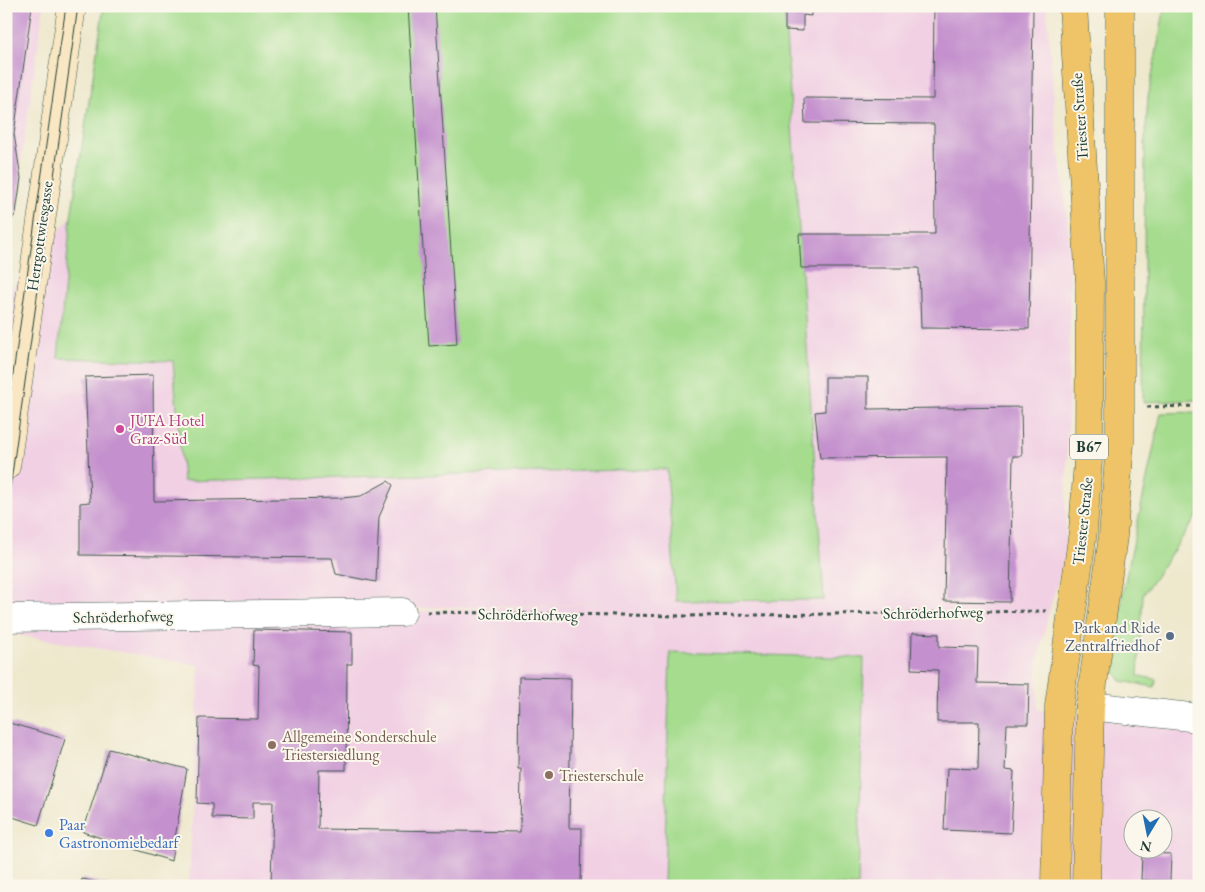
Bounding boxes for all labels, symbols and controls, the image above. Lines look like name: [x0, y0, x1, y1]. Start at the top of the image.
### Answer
street label: Triester Straße: [1066, 72, 1093, 162]
street label: Herrgottwiesgasse: [21, 180, 58, 293]
place label: JUFA Hotel Graz-Süd: [128, 410, 205, 449]
marker: JUFA Hotel Graz-Süd: [114, 423, 126, 435]
road number: B67: [1070, 434, 1108, 460]
street label: Triester Straße: [1067, 476, 1098, 566]
street label: Schröderhofweg: [883, 601, 984, 624]
street label: Schröderhofweg: [478, 603, 579, 626]
street label: Schröderhofweg: [73, 605, 174, 628]
place label: Park and Ride Zentralfriedhof: [1065, 617, 1162, 656]
marker: Park and Ride Zentralfriedhof: [1164, 630, 1176, 642]
place label: Allgemeine Sonderschule Triestersiedlung: [281, 726, 436, 765]
marker: Allgemeine Sonderschule Triestersiedlung: [266, 739, 278, 751]
place label: Triesterschule: [559, 765, 644, 786]
marker: Triesterschule: [543, 769, 555, 781]
north arrow: [1122, 810, 1172, 860]
place label: Paar Gastronomiebedarf: [59, 814, 181, 853]
marker: Paar Gastronomiebedarf: [43, 827, 55, 839]
text: N: [1138, 837, 1153, 857]

